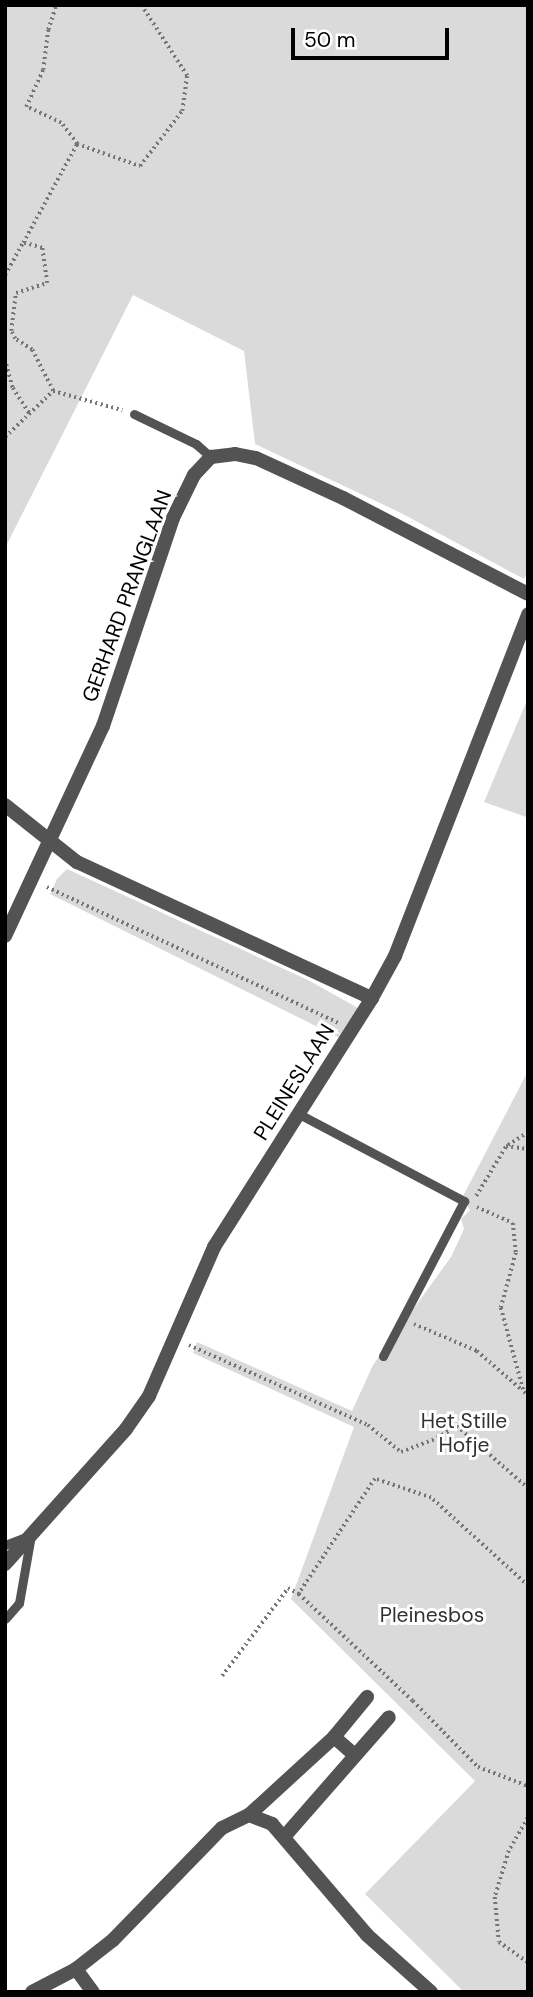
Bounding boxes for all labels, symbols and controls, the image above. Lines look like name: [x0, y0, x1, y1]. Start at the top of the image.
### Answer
scale bar: [295, 14, 452, 58]
text: 50 m: [304, 26, 355, 54]
street label: GERHARD PRANGLAAN: [77, 487, 177, 705]
street label: PLEINESLAAN: [248, 1019, 340, 1145]
park label: Het Stille Hofje: [421, 1408, 507, 1458]
park label: Pleinesbos: [380, 1602, 484, 1628]

